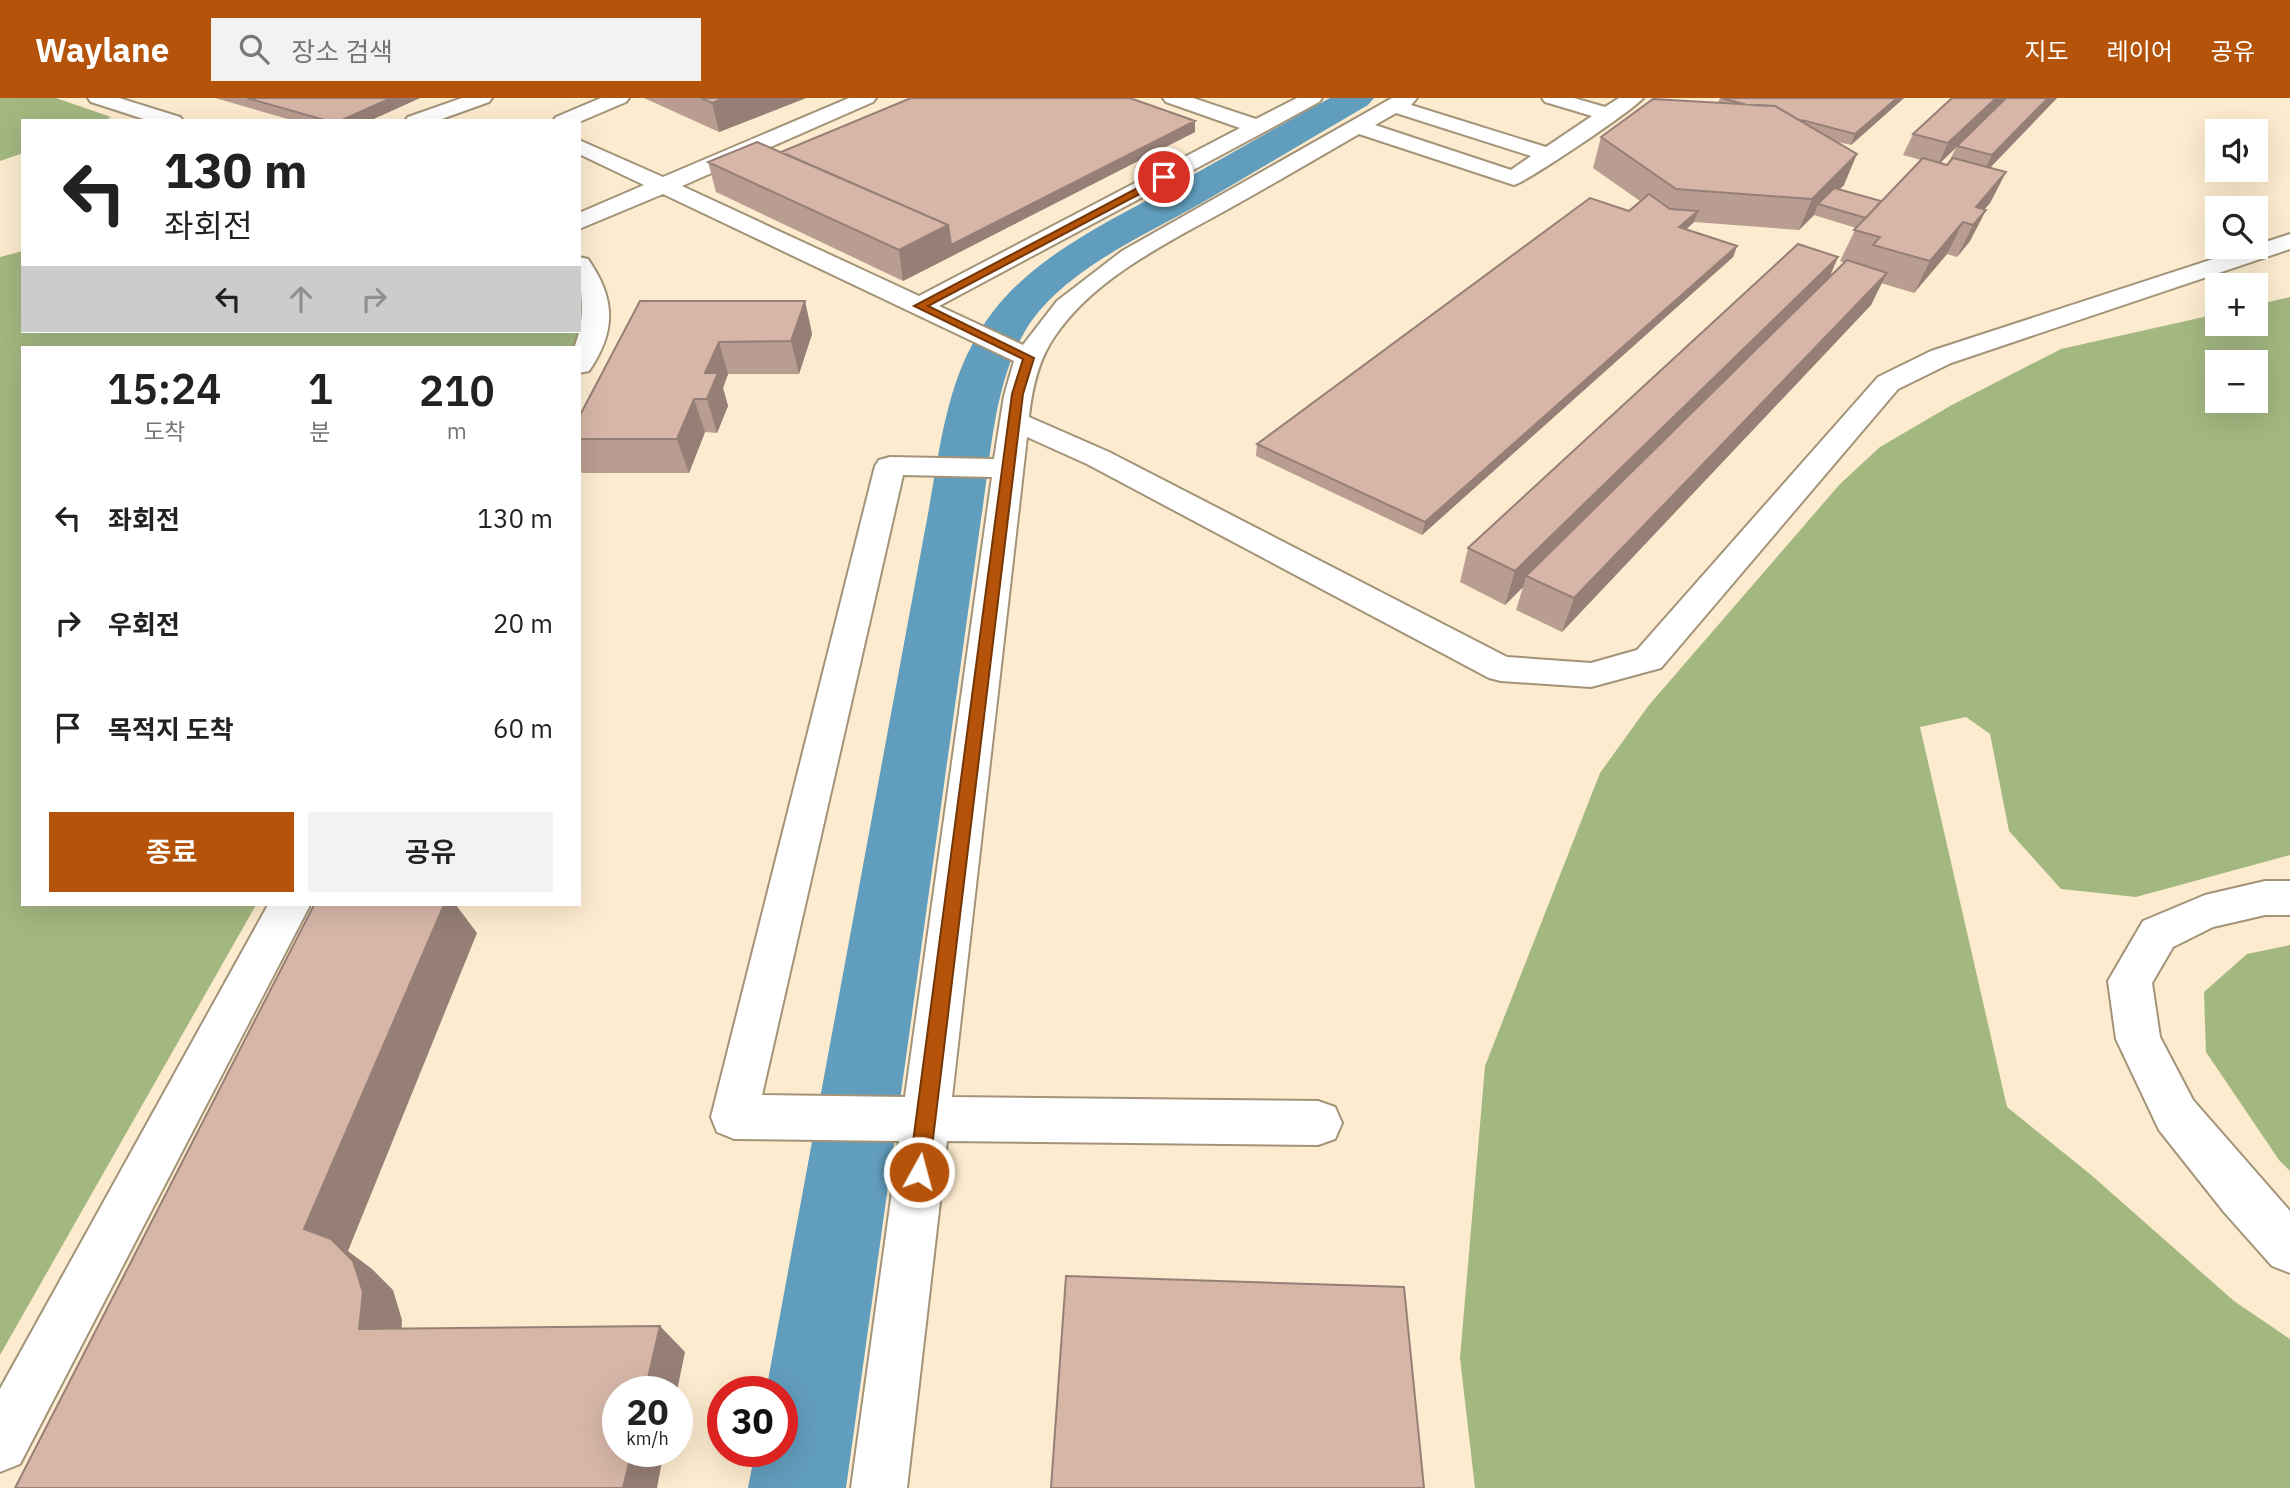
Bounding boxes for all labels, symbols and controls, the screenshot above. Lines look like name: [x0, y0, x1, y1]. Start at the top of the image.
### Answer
search box: [211, 18, 701, 81]
text: Waylane: [35, 28, 169, 71]
icon: search: [235, 30, 273, 68]
text: 장소 검색: [291, 34, 393, 68]
text: 지도: [2024, 35, 2069, 67]
text: 레이어: [2107, 35, 2173, 67]
text: 공유: [2211, 35, 2255, 67]
map controls: [2205, 119, 2268, 413]
button: sound: [2205, 119, 2268, 182]
text: 130 m: [164, 138, 308, 201]
icon: left: [49, 147, 140, 238]
pin: [1134, 147, 1194, 207]
icon: arrive: [1145, 158, 1183, 196]
button: search: [2205, 196, 2268, 259]
text: 좌회전: [164, 204, 252, 246]
button: +: [2205, 273, 2268, 336]
icon: left: [209, 280, 247, 318]
icon: ahead: [282, 280, 320, 318]
icon: right: [355, 280, 393, 318]
button: −: [2205, 350, 2268, 413]
text: 15:24: [107, 361, 221, 416]
text: 1: [308, 361, 333, 416]
text: 210: [419, 363, 495, 418]
text: m: [447, 415, 467, 445]
text: 도착: [143, 416, 186, 446]
text: 분: [310, 416, 331, 446]
icon: left: [49, 499, 87, 537]
text: 130 m: [477, 501, 553, 535]
text: 좌회전: [108, 502, 180, 536]
icon: right: [49, 604, 87, 642]
text: 20 m: [493, 606, 553, 640]
text: 우회전: [108, 607, 180, 641]
icon: arrive: [49, 709, 87, 747]
text: 60 m: [493, 711, 553, 745]
text: 목적지 도착: [108, 712, 234, 746]
button: 종료: [49, 812, 294, 892]
button: 공유: [308, 812, 553, 892]
position arrow: [882, 1135, 956, 1209]
speed limit sign: 30: [707, 1376, 798, 1467]
text: 20: [626, 1389, 669, 1435]
text: km/h: [626, 1427, 669, 1450]

